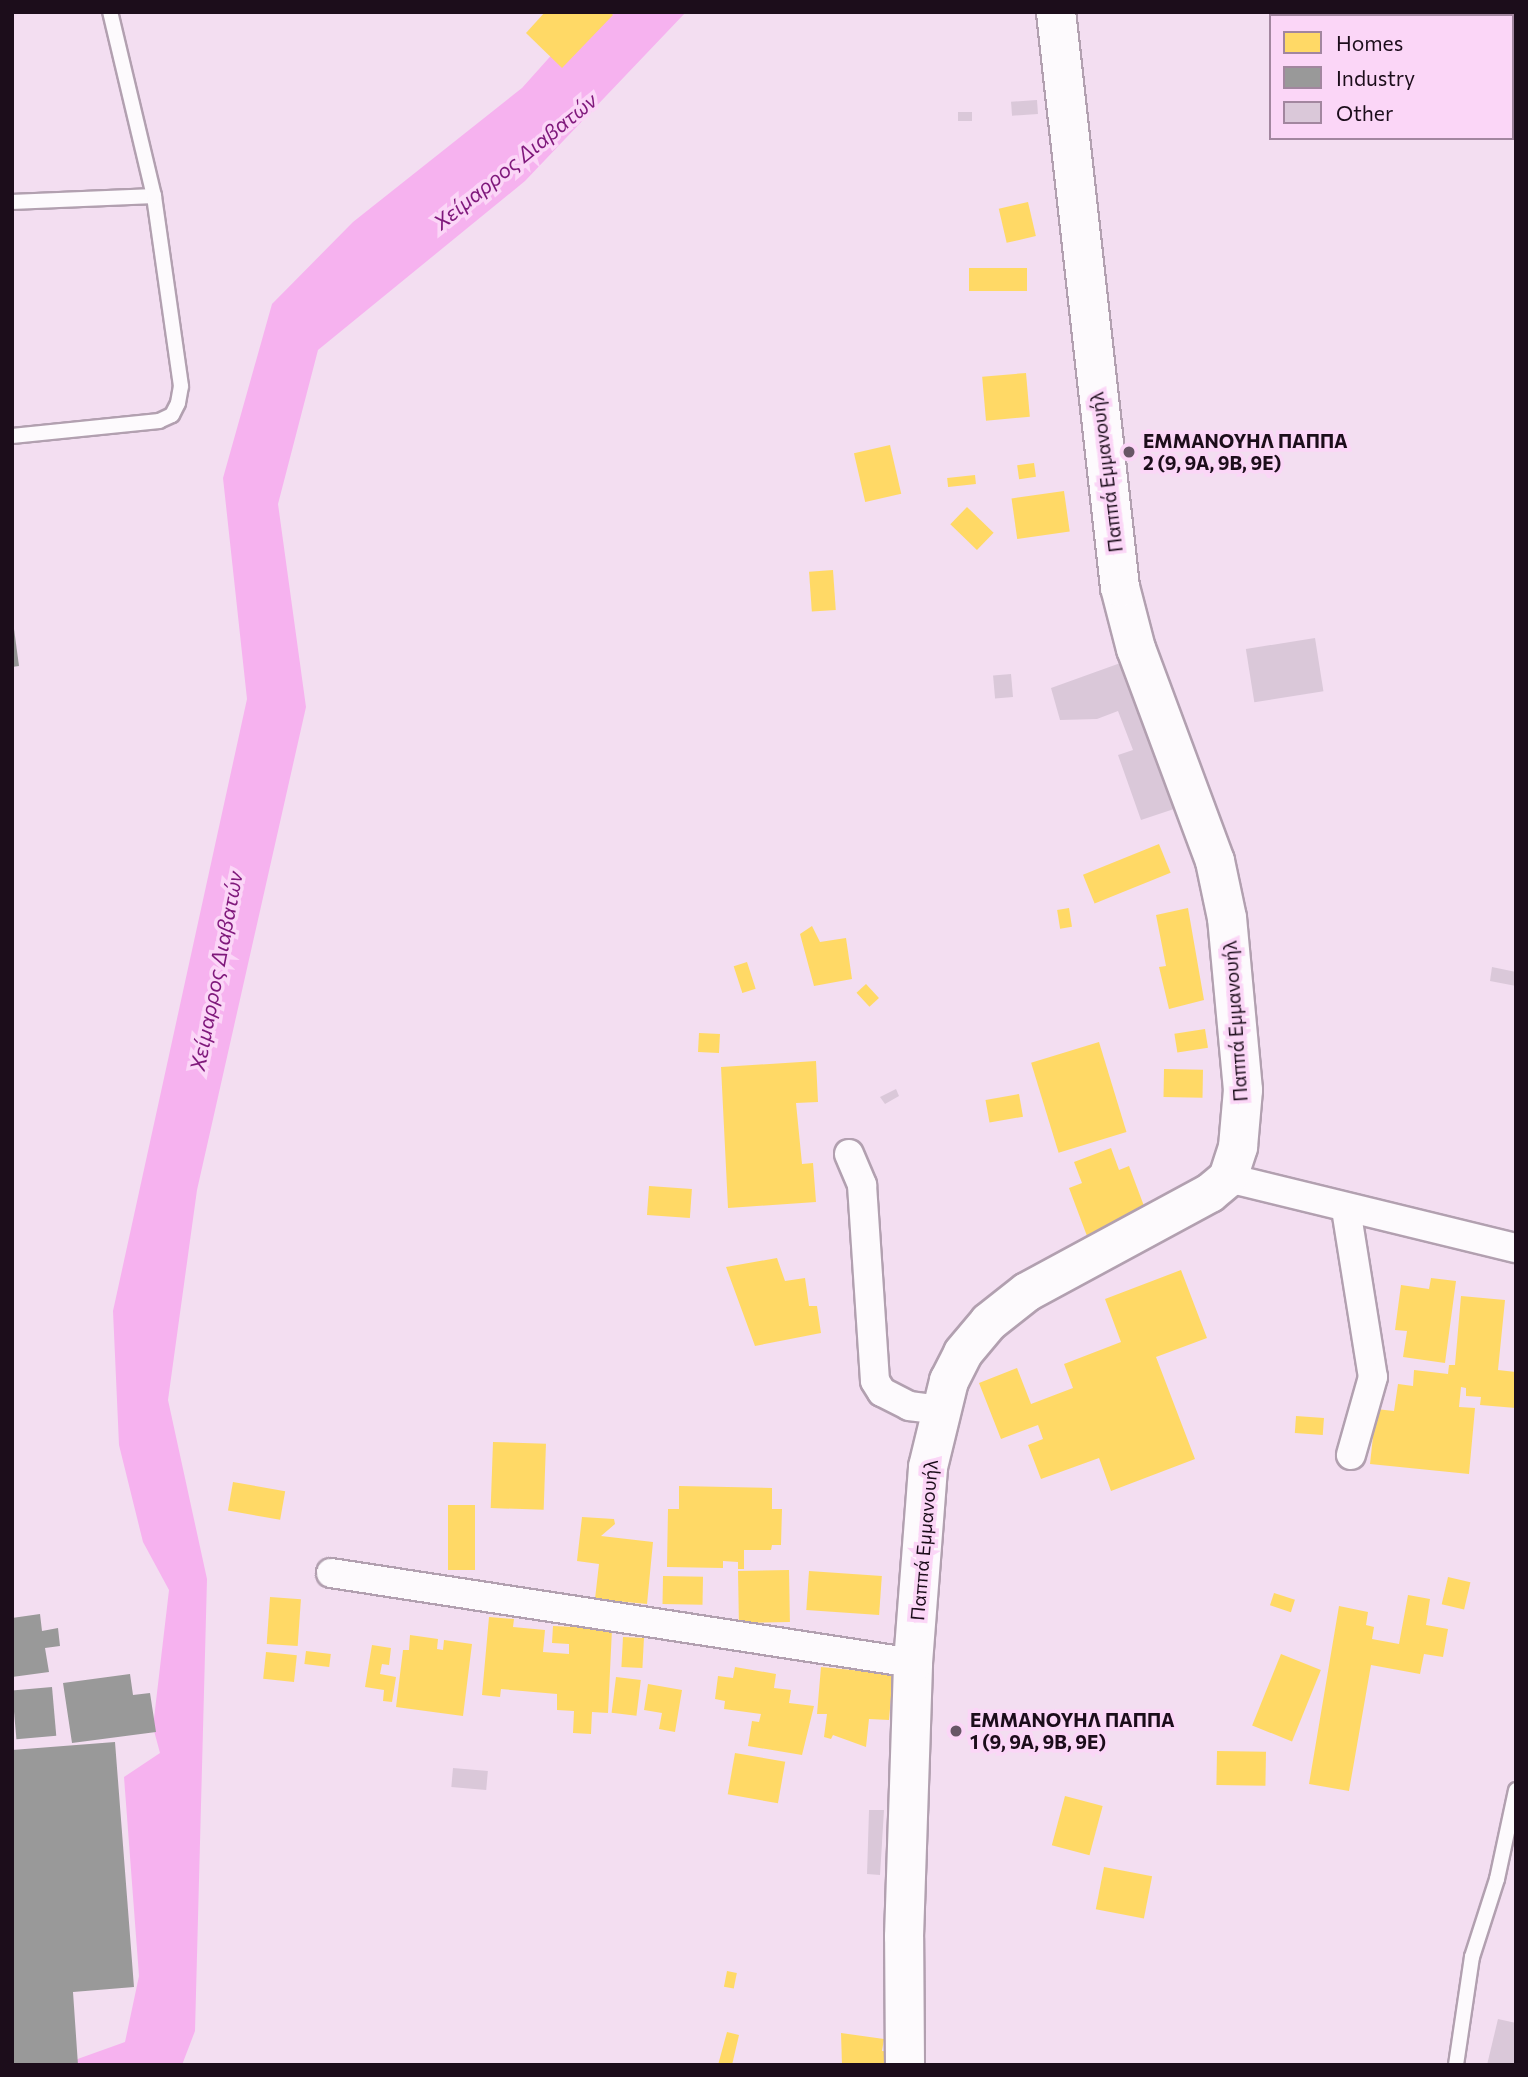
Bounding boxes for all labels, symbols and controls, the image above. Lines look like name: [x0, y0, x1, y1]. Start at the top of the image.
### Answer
legend: [1269, 14, 1514, 140]
text: Homes: [1336, 30, 1403, 55]
text: Industry: [1336, 65, 1415, 90]
water label: Χείμαρρος Διαβατών: [428, 87, 602, 235]
text: Other: [1336, 100, 1393, 125]
street label: Παππά Εμμανουήλ: [1085, 390, 1127, 554]
place label: ΕΜΜΑΝΟΥΗΛ ΠΑΠΠΑ 2 (9, 9Α, 9Β, 9Ε): [1143, 430, 1348, 474]
marker: ΕΜΜΑΝΟΥΗΛ ΠΑΠΠΑ 2 (9, 9Α, 9Β, 9Ε): [1121, 444, 1137, 460]
water label: Χείμαρρος Διαβατών: [184, 869, 248, 1073]
street label: Παππά Εμμανουήλ: [1218, 940, 1252, 1102]
street label: Παππά Εμμανουήλ: [906, 1458, 942, 1622]
place label: ΕΜΜΑΝΟΥΗΛ ΠΑΠΠΑ 1 (9, 9Α, 9Β, 9Ε): [970, 1709, 1175, 1753]
marker: ΕΜΜΑΝΟΥΗΛ ΠΑΠΠΑ 1 (9, 9Α, 9Β, 9Ε): [948, 1723, 964, 1739]

